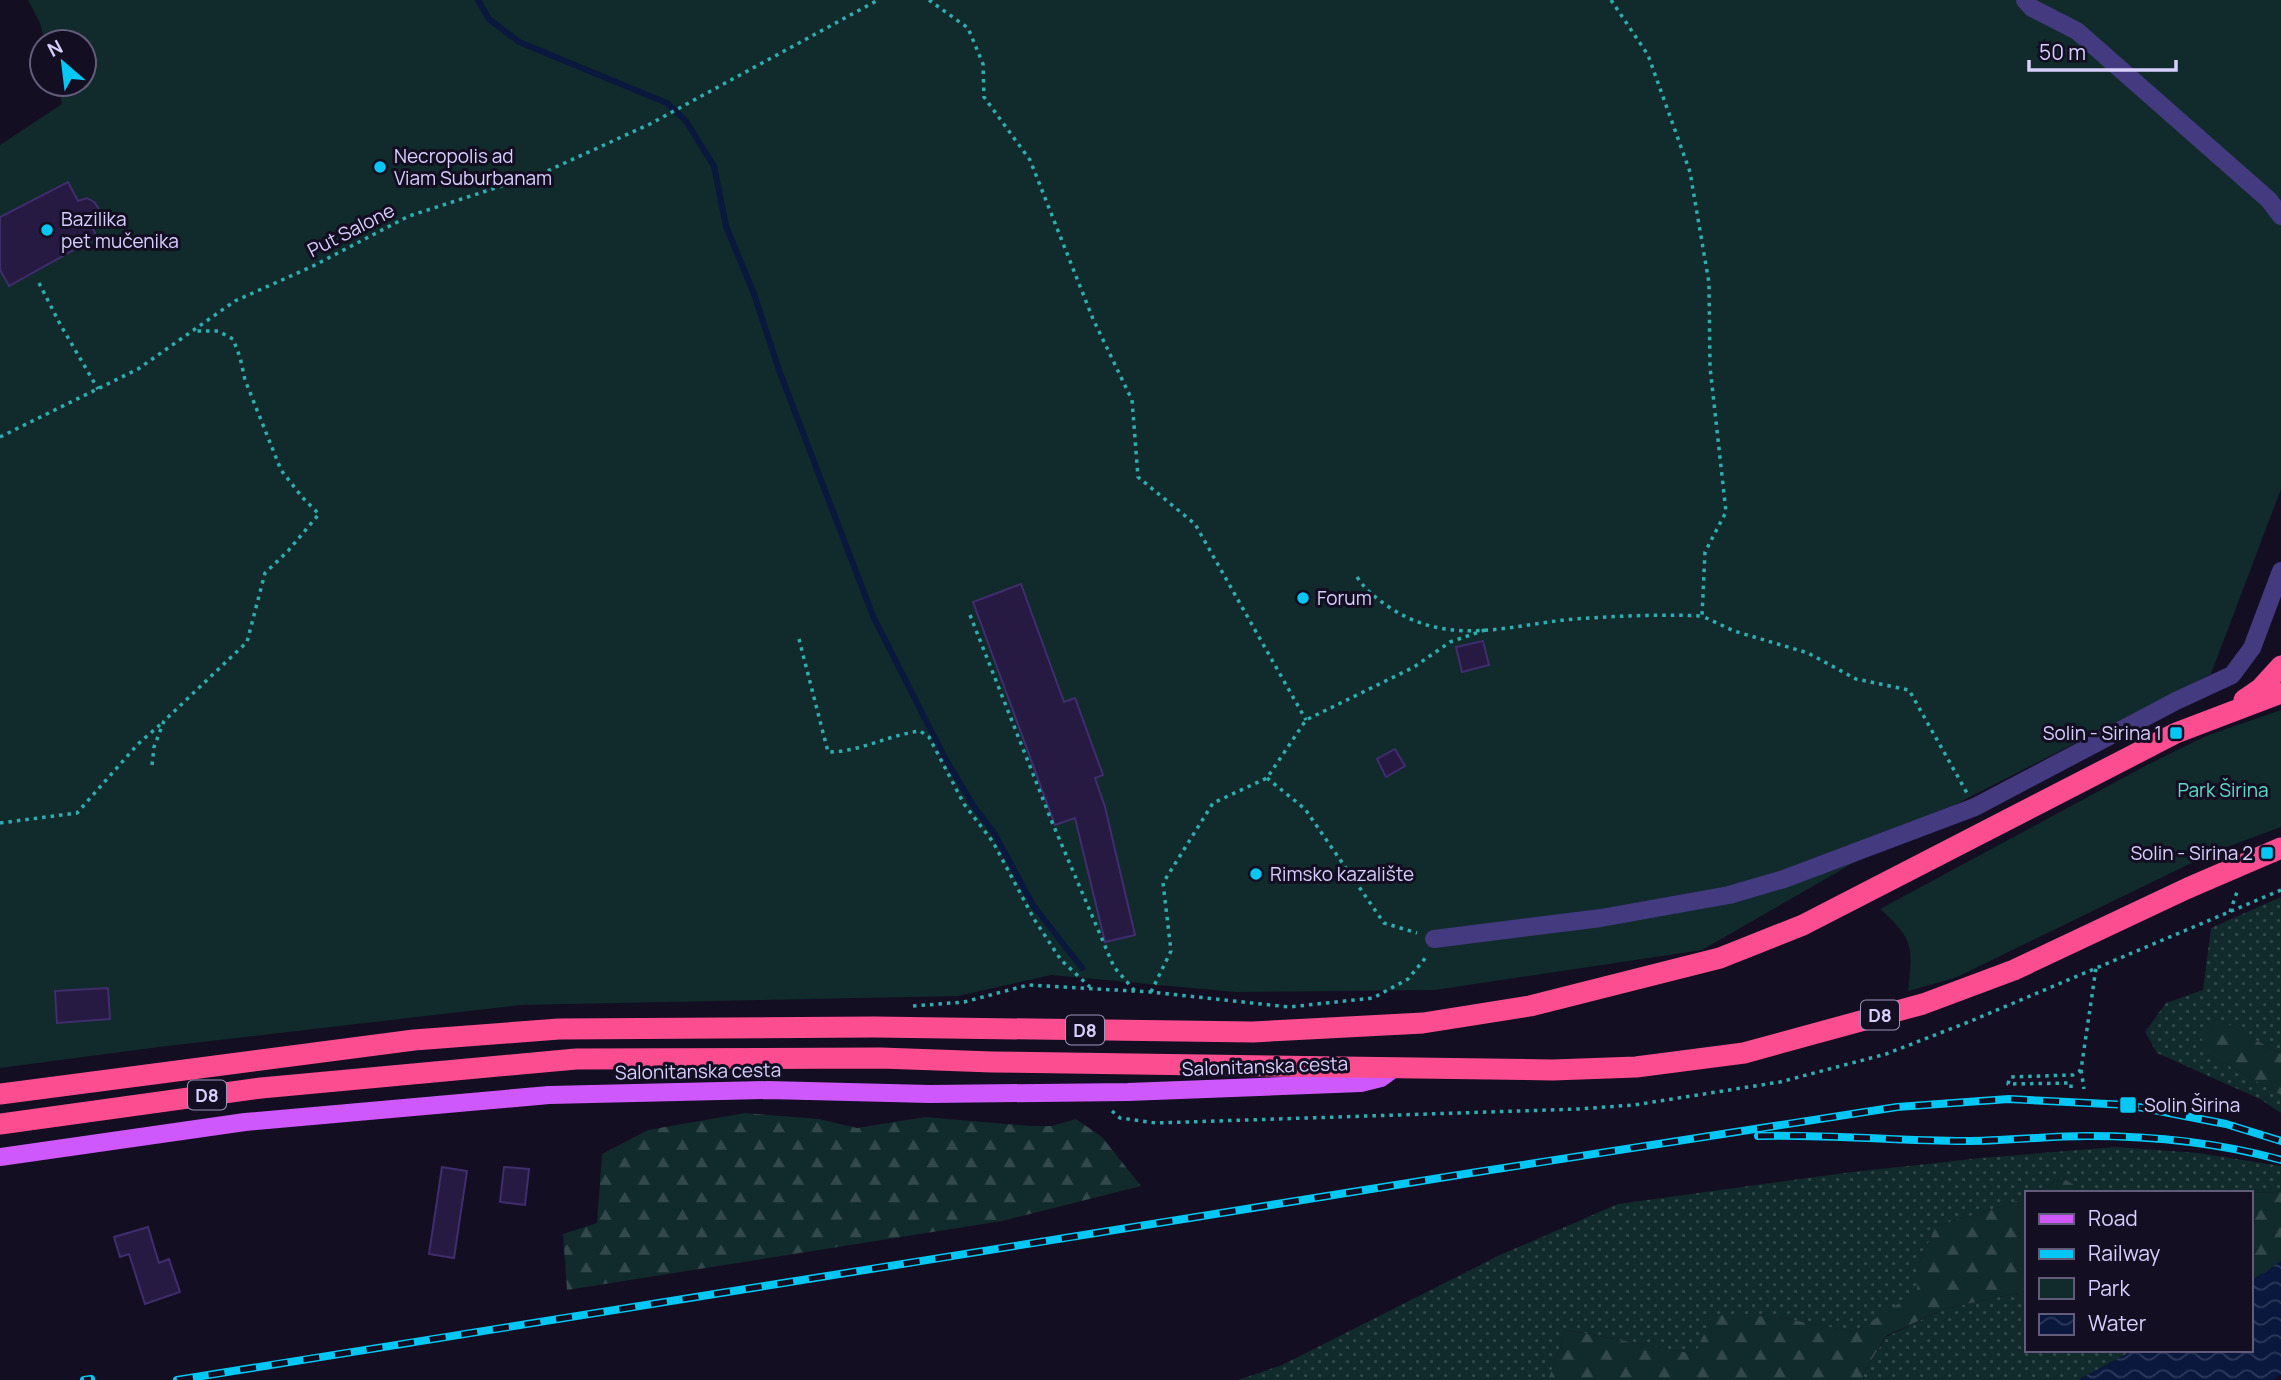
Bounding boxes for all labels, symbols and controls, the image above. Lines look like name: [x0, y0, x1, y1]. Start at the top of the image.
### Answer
north arrow: [28, 28, 98, 98]
scale bar: [2029, 28, 2176, 72]
text: N: [43, 33, 67, 63]
text: 50 m: [2039, 38, 2086, 66]
place label: Necropolis ad Viam Suburbanam: [394, 143, 552, 191]
marker: Necropolis ad Viam Suburbanam: [372, 159, 388, 175]
street label: Put Salone: [303, 197, 399, 263]
place label: Bazilika pet mučenika: [61, 206, 179, 254]
marker: Bazilika pet mučenika: [39, 222, 55, 238]
place label: Forum: [1317, 585, 1372, 611]
marker: Forum: [1295, 590, 1311, 606]
place label: Solin - Sirina 1: [2043, 720, 2162, 746]
marker: Solin - Sirina 1: [2168, 725, 2184, 741]
park label: Park Širina: [2178, 777, 2268, 803]
place label: Solin - Sirina 2: [2130, 840, 2253, 866]
marker: Solin - Sirina 2: [2259, 845, 2275, 861]
place label: Rimsko kazalište: [1270, 861, 1414, 887]
marker: Rimsko kazalište: [1248, 866, 1264, 882]
road number: D8: [1861, 1000, 1899, 1030]
road number: D8: [1066, 1015, 1104, 1044]
street label: Salonitanska cesta: [1181, 1050, 1349, 1082]
street label: Salonitanska cesta: [615, 1057, 781, 1085]
road number: D8: [188, 1080, 226, 1110]
place label: Solin Širina: [2144, 1092, 2240, 1118]
marker: Solin Širina: [2118, 1095, 2138, 1115]
legend: [2025, 1191, 2253, 1352]
text: Road: [2088, 1204, 2138, 1232]
text: Railway: [2088, 1239, 2160, 1267]
text: Park: [2088, 1274, 2130, 1302]
text: Water: [2088, 1309, 2147, 1337]

